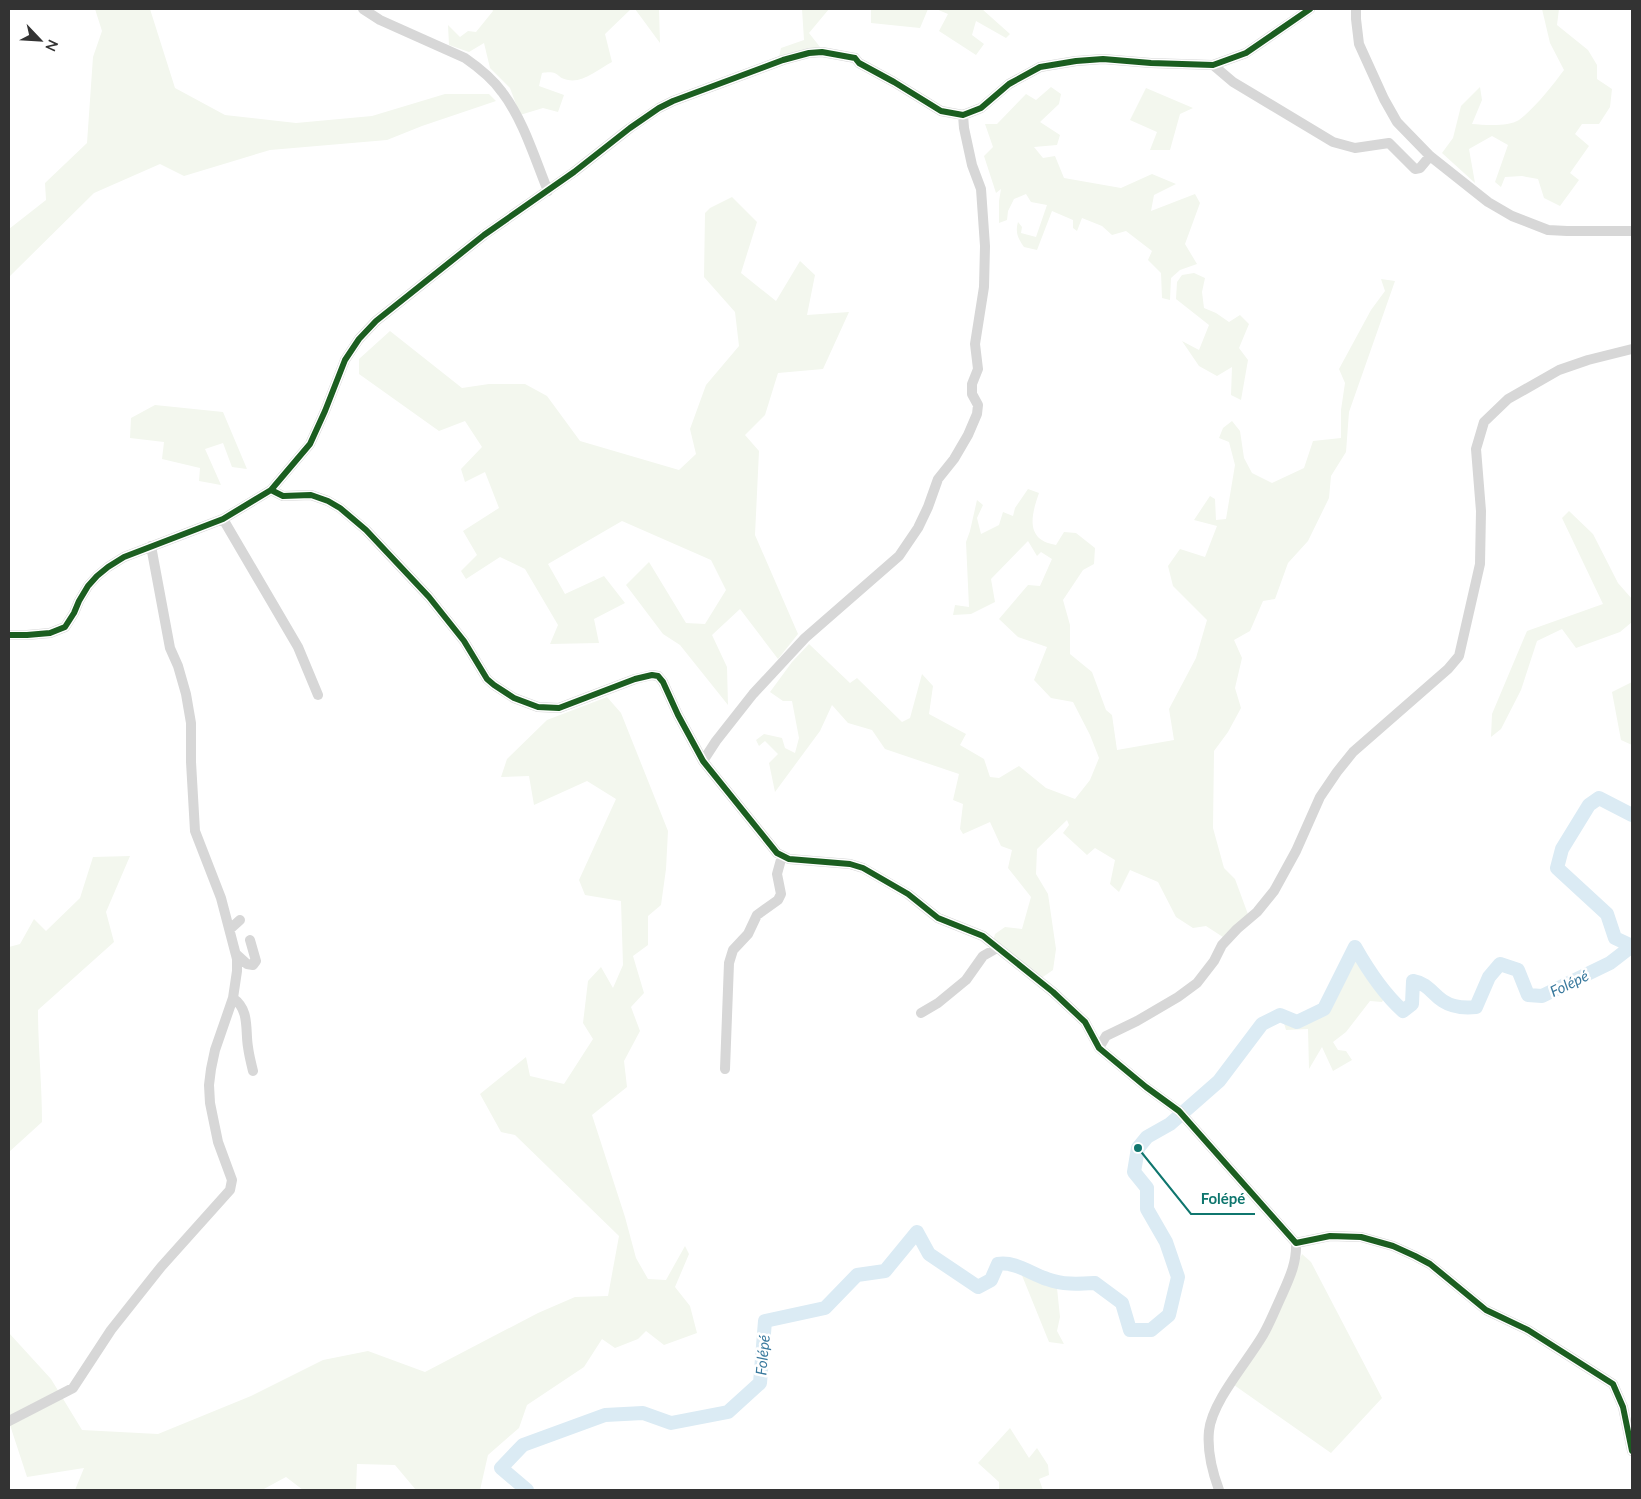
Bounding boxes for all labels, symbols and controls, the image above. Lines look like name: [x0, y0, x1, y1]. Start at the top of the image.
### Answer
north arrow: [15, 15, 65, 65]
text: N: [42, 37, 62, 54]
water label: Folépé: [1547, 966, 1591, 1000]
callout: Folépé: [1191, 1184, 1255, 1214]
text: Folépé: [1201, 1189, 1245, 1207]
water label: Folépé: [751, 1334, 773, 1376]

